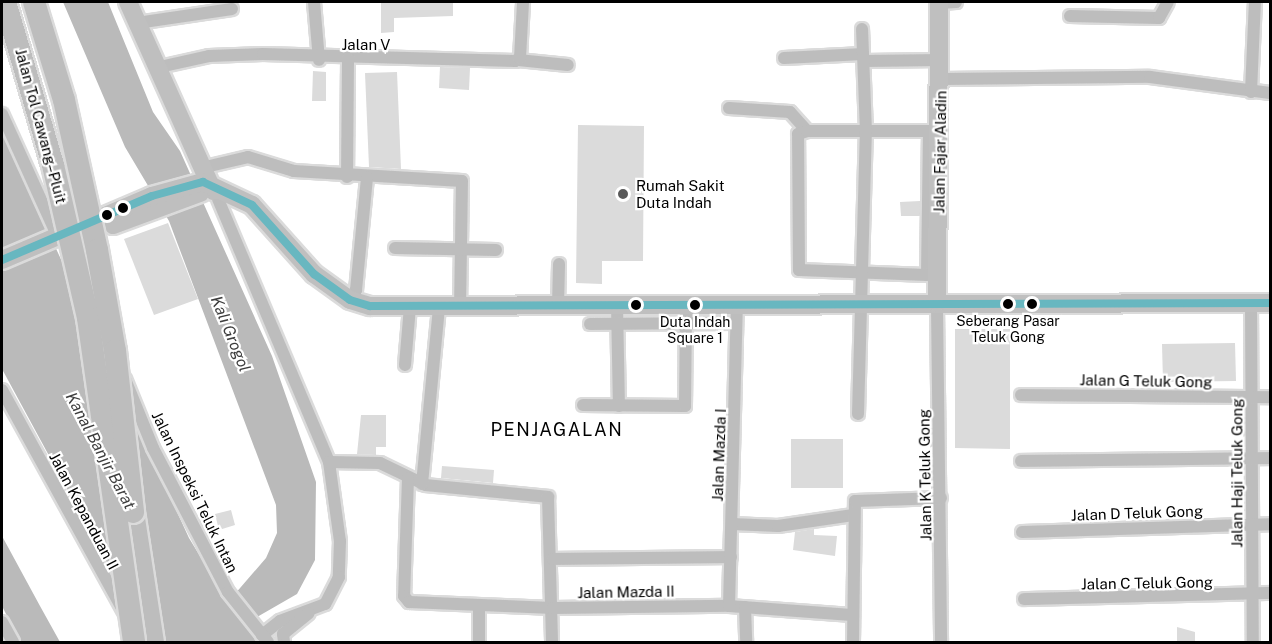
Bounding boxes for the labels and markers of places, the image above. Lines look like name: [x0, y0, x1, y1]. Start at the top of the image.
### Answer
place label: Rumah Sakit Duta Indah: [636, 176, 725, 211]
marker: Rumah Sakit Duta Indah: [614, 185, 632, 203]
unlabelled marker: [117, 202, 129, 214]
unlabelled marker: [101, 209, 113, 221]
marker: Seberang Pasar Teluk Gong: [1002, 298, 1014, 310]
unlabelled marker: [1026, 298, 1038, 310]
unlabelled marker: [630, 299, 642, 311]
marker: Duta Indah Square 1: [689, 299, 701, 311]
place label: Seberang Pasar Teluk Gong: [956, 313, 1060, 346]
place label: Duta Indah Square 1: [660, 314, 730, 346]

